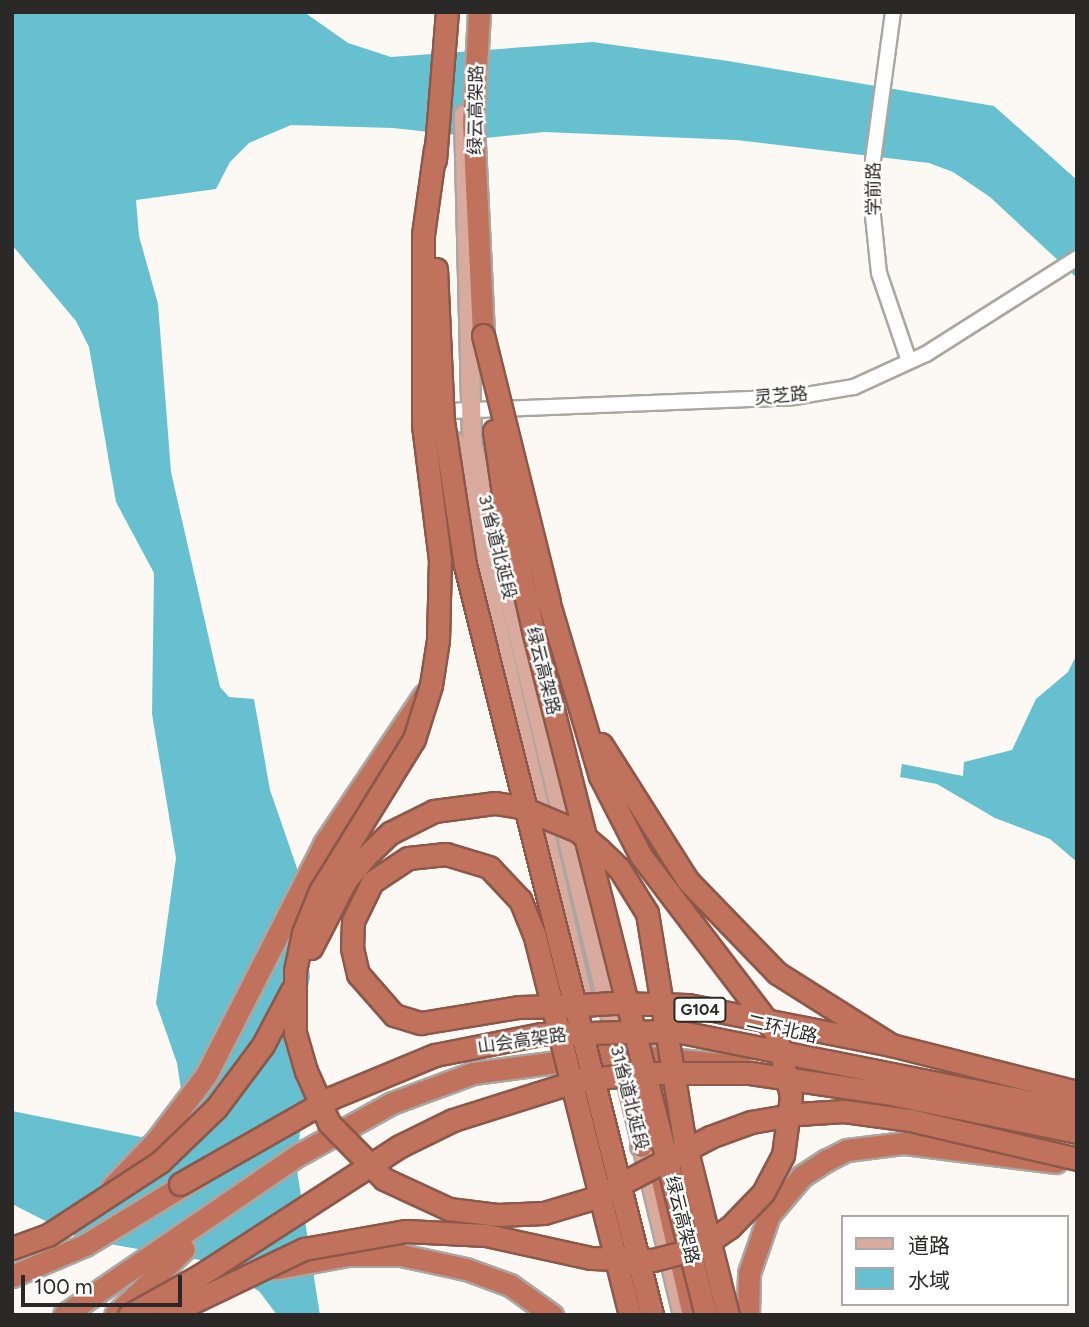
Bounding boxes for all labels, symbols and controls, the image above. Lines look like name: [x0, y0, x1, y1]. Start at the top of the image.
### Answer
street label: 绿云高架路: [464, 65, 488, 155]
street label: 学前路: [863, 162, 885, 216]
street label: 灵芝路: [753, 383, 809, 409]
street label: 31省道北延段: [474, 492, 520, 602]
street label: 绿云高架路: [522, 625, 564, 717]
road number: G104: [672, 998, 728, 1022]
street label: 二环北路: [744, 1010, 820, 1048]
street label: 山会高架路: [476, 1024, 568, 1058]
street label: 31省道北延段: [606, 1043, 652, 1153]
street label: 绿云高架路: [661, 1174, 703, 1266]
legend: [841, 1215, 1068, 1306]
text: 道路: [908, 1233, 950, 1258]
scale bar: [24, 1260, 186, 1304]
text: 水域: [908, 1268, 950, 1293]
text: 100 m: [34, 1274, 93, 1299]

